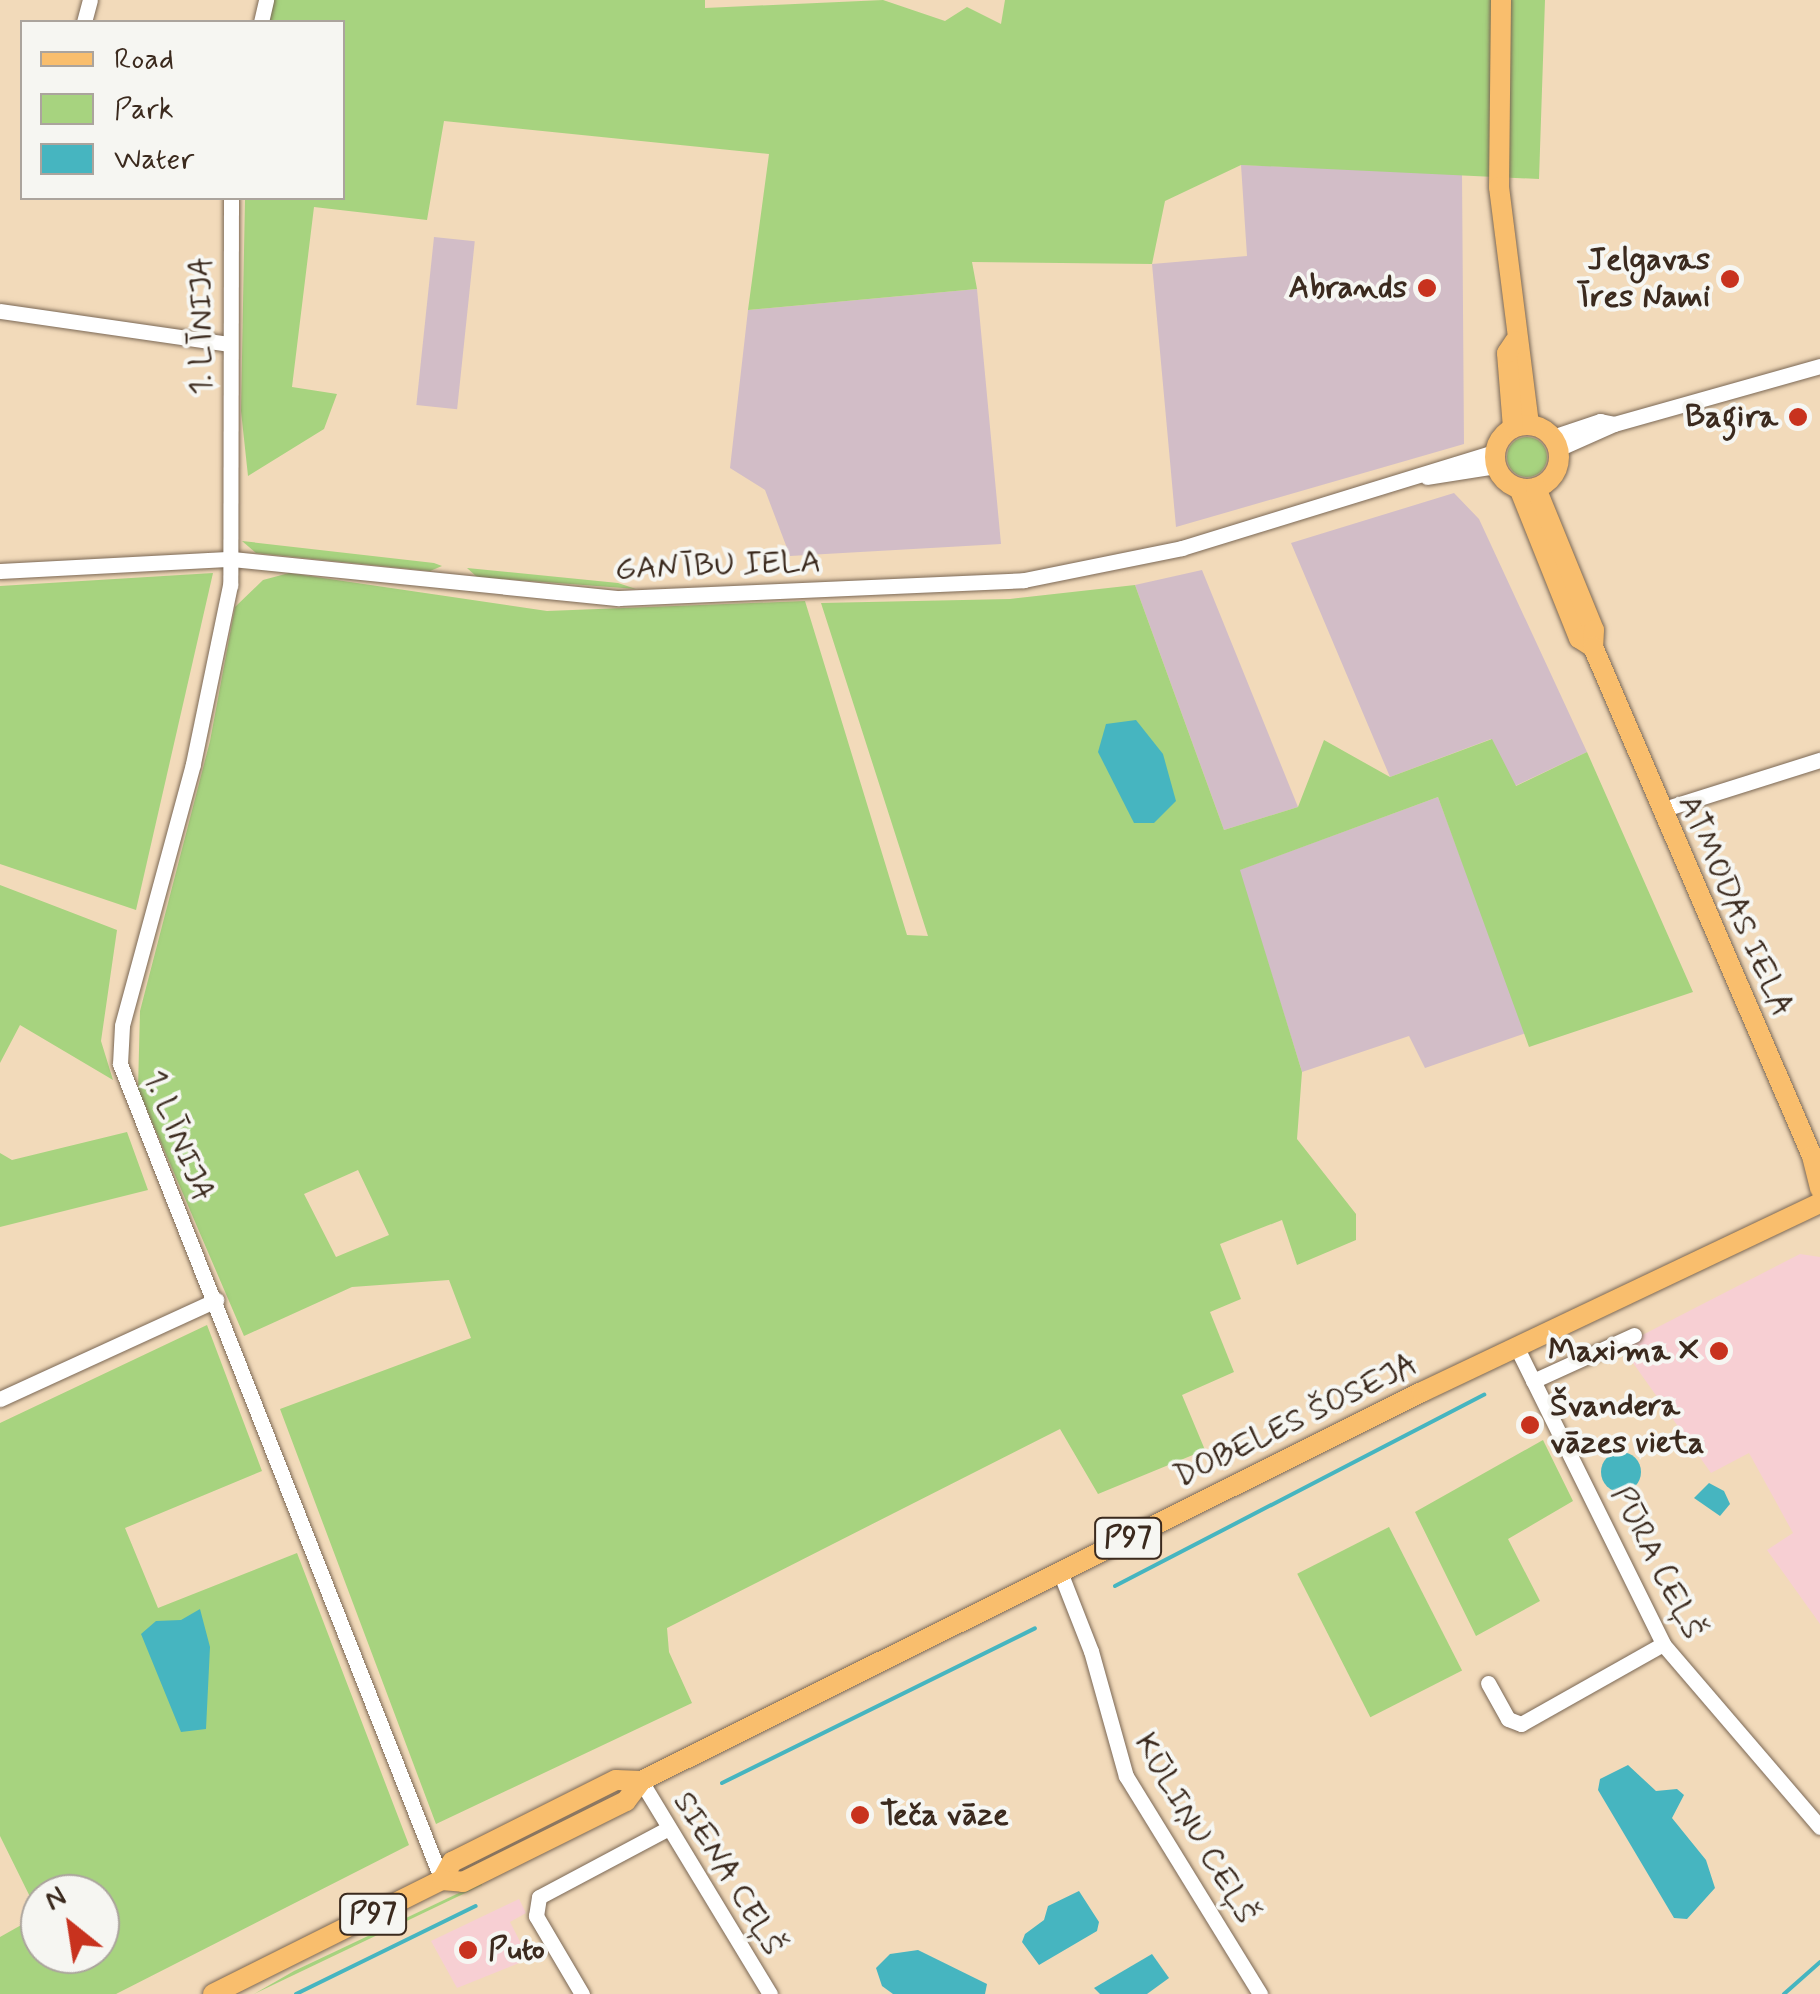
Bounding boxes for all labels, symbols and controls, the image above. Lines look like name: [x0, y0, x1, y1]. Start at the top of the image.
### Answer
legend: [20, 20, 345, 200]
text: Road: [114, 40, 174, 79]
text: Park: [114, 90, 174, 129]
text: Water: [114, 140, 194, 179]
place label: Jelgavas Īres Nami: [1568, 242, 1710, 317]
street label: 1. LĪNIJA: [183, 257, 221, 395]
marker: Jelgavas Īres Nami: [1719, 268, 1741, 290]
place label: Abrands: [1289, 269, 1407, 307]
marker: Abrands: [1416, 277, 1438, 299]
place label: Bagira: [1685, 398, 1778, 436]
marker: Bagira: [1787, 406, 1809, 428]
street label: GANĪBU IELA: [613, 543, 823, 589]
street label: ATMODAS IELA: [1669, 789, 1801, 1023]
street label: 1. LĪNIJA: [134, 1065, 222, 1207]
place label: Maxima X: [1548, 1332, 1699, 1370]
marker: Maxima X: [1708, 1340, 1730, 1362]
street label: DOBELES ŠOSEJA: [1168, 1345, 1424, 1497]
place label: Švandera vāzes vieta: [1550, 1388, 1702, 1463]
marker: Švandera vāzes vieta: [1519, 1414, 1541, 1436]
street label: PŪRA CEĻŠ: [1602, 1480, 1712, 1646]
road number: P97: [1093, 1513, 1163, 1563]
street label: KŪLIŅU CEĻŠ: [1126, 1729, 1264, 1929]
street label: SIENA CEĻŠ: [663, 1784, 793, 1964]
place label: Teča vāze: [880, 1796, 1009, 1834]
marker: Teča vāze: [849, 1804, 871, 1826]
north arrow: [20, 1874, 120, 1974]
text: N: [38, 1879, 73, 1920]
road number: P97: [338, 1889, 408, 1939]
place label: Puto: [488, 1931, 545, 1969]
marker: Puto: [457, 1939, 479, 1961]

